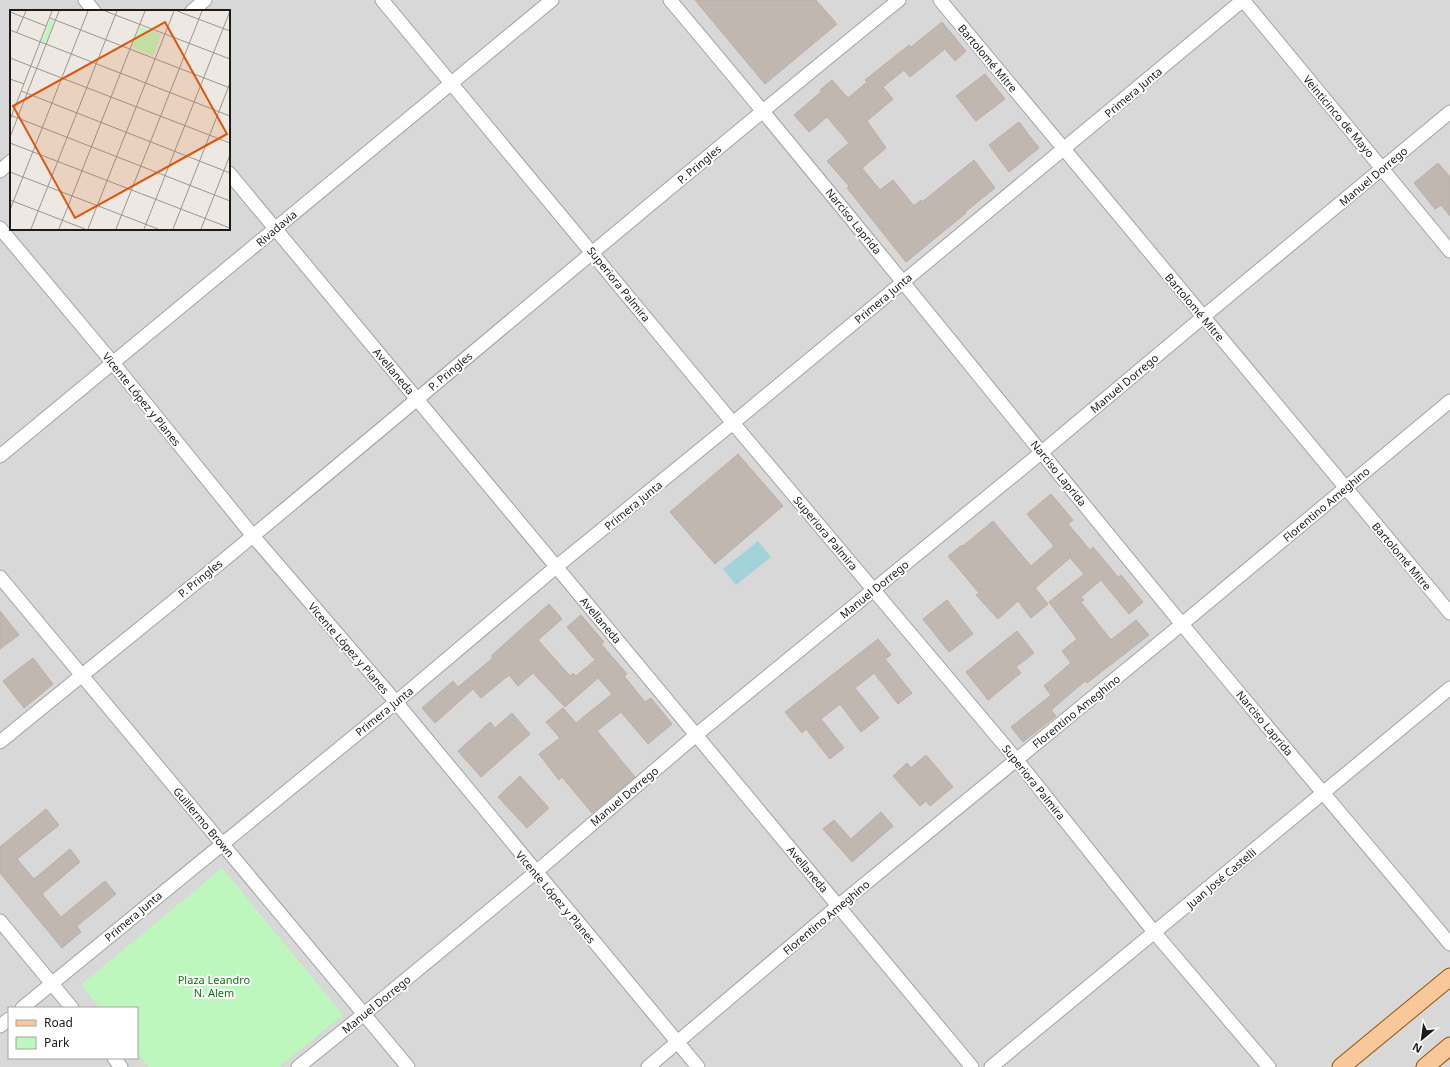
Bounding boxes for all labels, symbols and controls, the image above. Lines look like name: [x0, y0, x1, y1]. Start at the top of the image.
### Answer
inset map: [10, 10, 230, 230]
street label: Bartolomé Mitre: [955, 21, 1021, 95]
street label: Primera Junta: [1101, 64, 1165, 120]
street label: Veinticinco de Mayo: [1300, 72, 1378, 161]
street label: P. Pringles: [674, 141, 724, 187]
street label: Manuel Dorrego: [1336, 143, 1411, 209]
street label: Narciso Laprida: [823, 185, 885, 257]
street label: Rivadavia: [252, 207, 300, 249]
street label: Superiora Palmira: [584, 243, 654, 325]
street label: Primera Junta: [851, 270, 915, 326]
street label: Bartolomé Mitre: [1162, 270, 1228, 344]
street label: Avellaneda: [370, 344, 418, 398]
street label: P. Pringles: [425, 348, 475, 394]
street label: Vicente López y Planes: [100, 349, 184, 449]
street label: Manuel Dorrego: [1087, 350, 1162, 416]
street label: Narciso Laprida: [1028, 437, 1090, 509]
street label: Florentino Ameghino: [1279, 463, 1373, 545]
street label: Primera Junta: [601, 477, 665, 533]
street label: Superiora Palmira: [791, 493, 861, 573]
street label: Bartolomé Mitre: [1369, 519, 1435, 593]
street label: P. Pringles: [175, 556, 225, 600]
street label: Manuel Dorrego: [836, 556, 912, 622]
street label: Avellaneda: [577, 593, 625, 647]
street label: Vicente López y Planes: [305, 599, 393, 697]
street label: Florentino Ameghino: [1029, 671, 1123, 751]
street label: Primera Junta: [352, 683, 416, 739]
street label: Narciso Laprida: [1233, 687, 1297, 759]
street label: Superiora Palmira: [999, 741, 1069, 823]
street label: Manuel Dorrego: [587, 763, 662, 829]
street label: Guillermo Brown: [170, 784, 238, 860]
street label: Avellaneda: [784, 842, 832, 896]
street label: Juan José Castelli: [1182, 844, 1259, 912]
street label: Vicente López y Planes: [513, 848, 599, 946]
street label: Florentino Ameghino: [779, 876, 873, 958]
street label: Primera Junta: [101, 888, 165, 944]
street label: Manuel Dorrego: [338, 971, 414, 1037]
park label: Plaza Leandro N. Alem: [178, 972, 251, 1000]
legend: [8, 1007, 138, 1059]
text: Road: [44, 1014, 73, 1031]
north arrow: [1402, 1019, 1442, 1059]
text: Park: [44, 1034, 70, 1051]
text: N: [1409, 1039, 1424, 1057]

